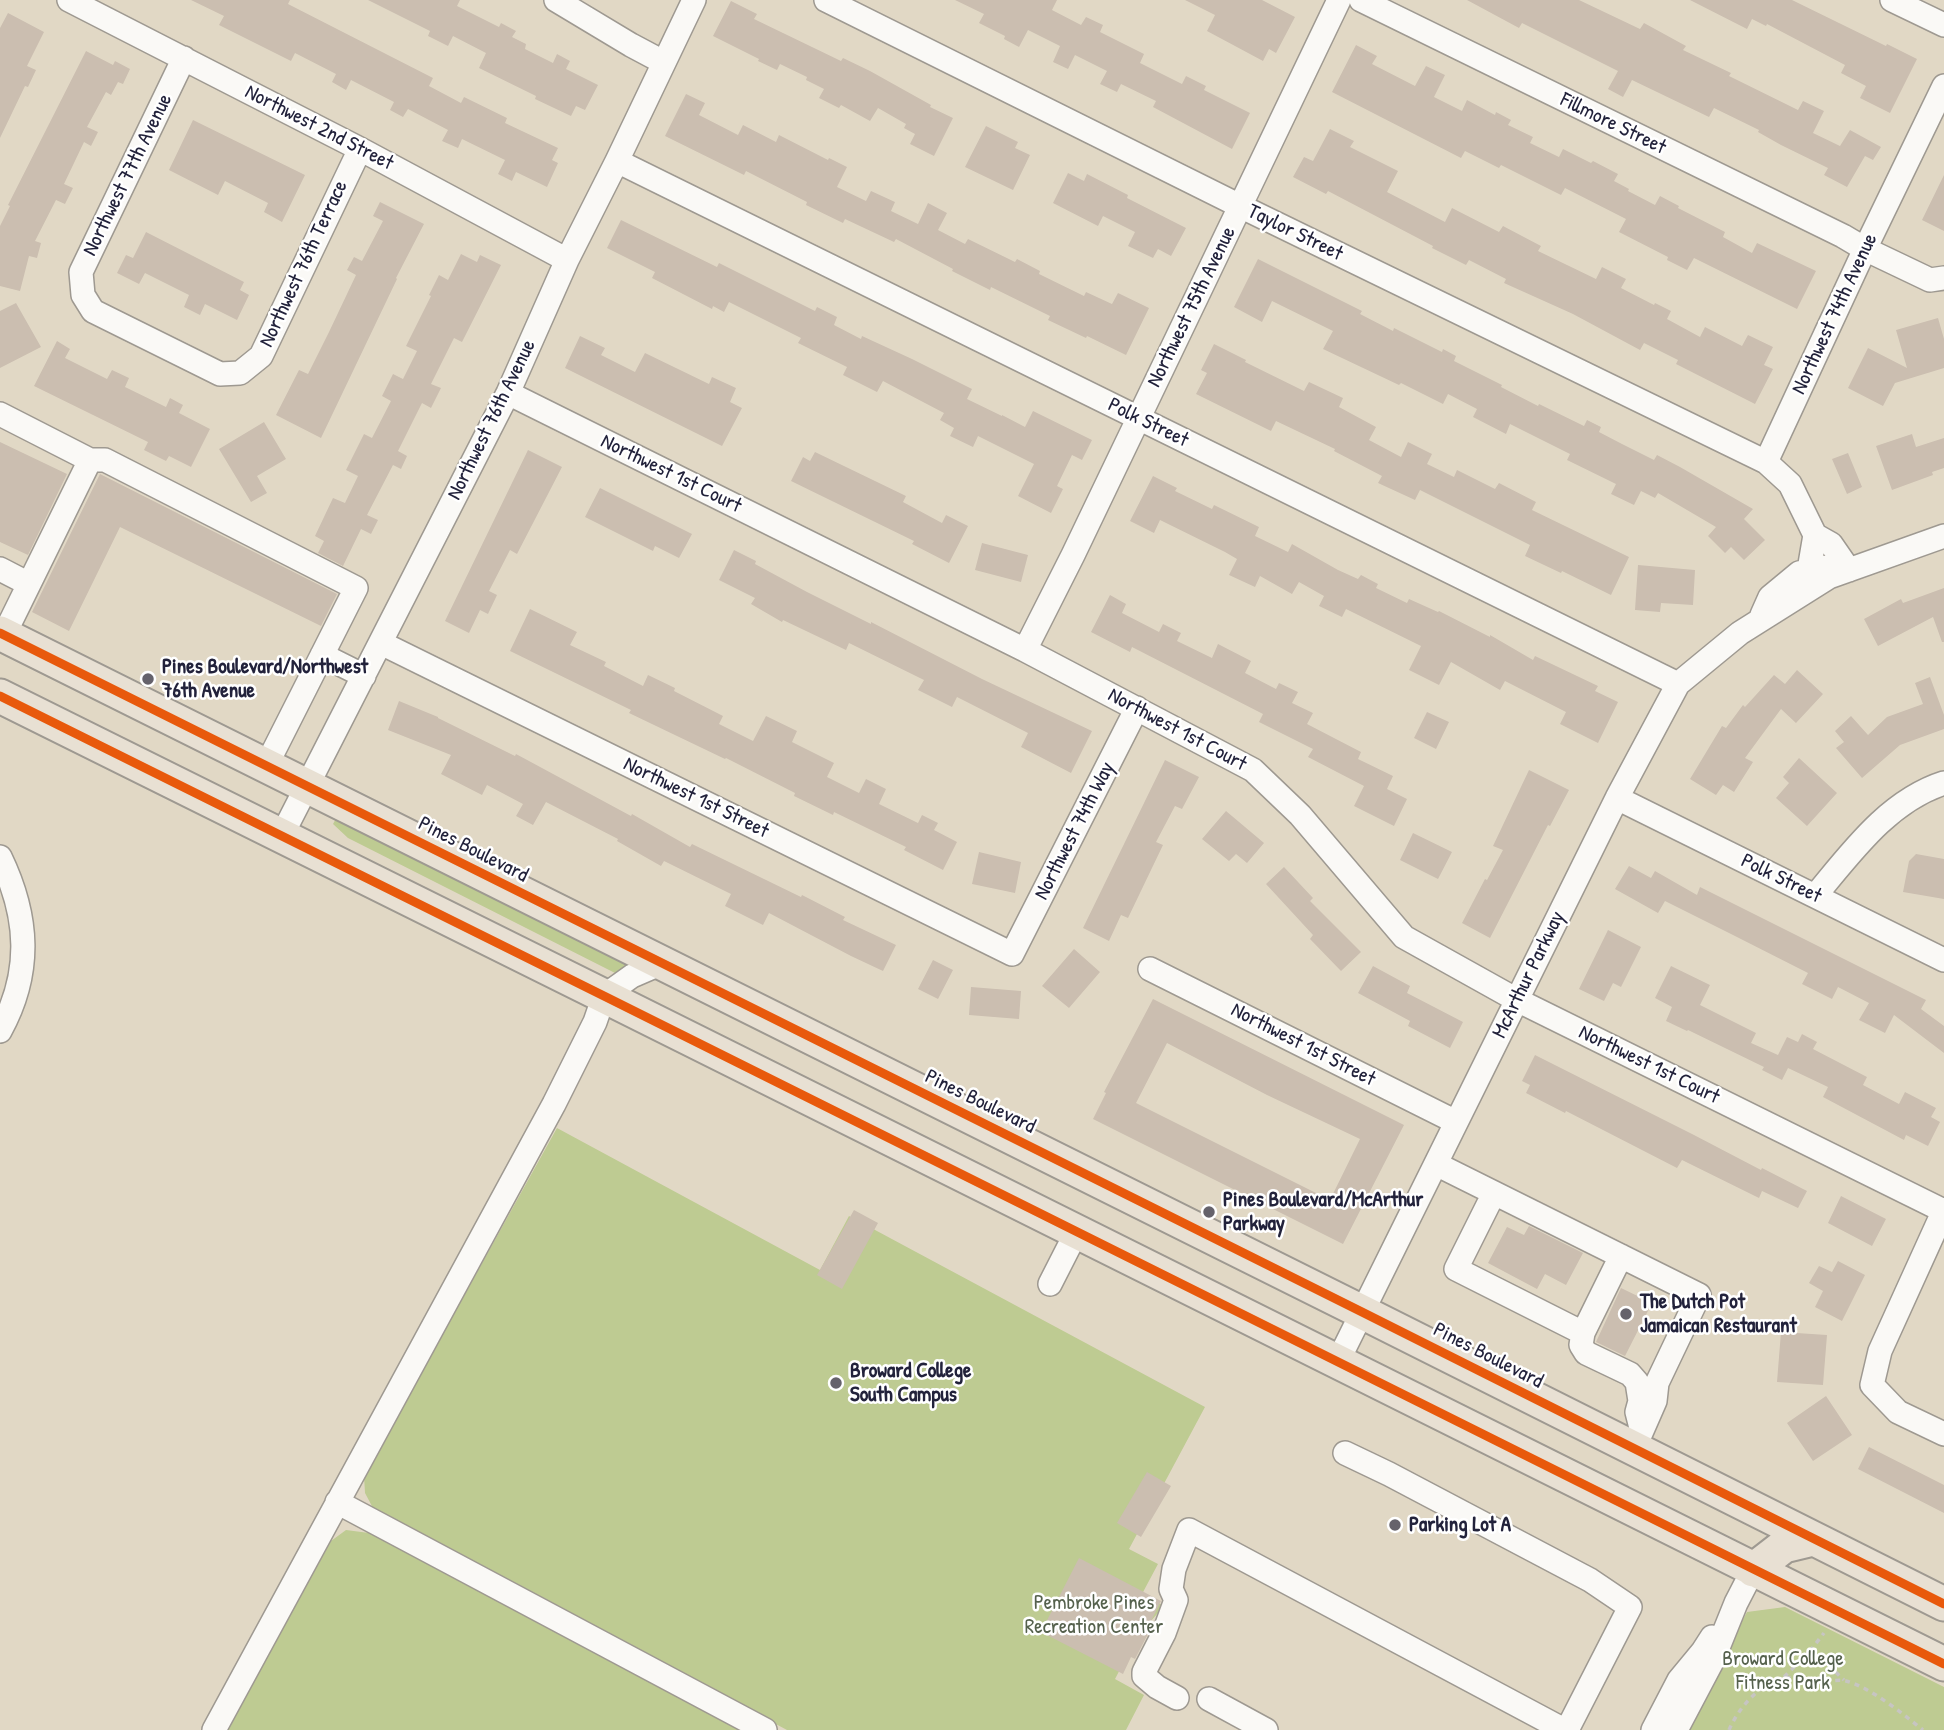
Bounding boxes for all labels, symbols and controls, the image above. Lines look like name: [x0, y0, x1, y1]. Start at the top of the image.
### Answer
street label: Northwest 2nd Street: [241, 80, 397, 176]
street label: Fillmore Street: [1556, 88, 1670, 160]
street label: Northwest 77th Avenue: [78, 90, 178, 260]
street label: Northwest 76th Terrace: [254, 177, 354, 351]
street label: Taylor Street: [1243, 199, 1347, 267]
street label: Northwest 75th Avenue: [1142, 223, 1242, 391]
street label: Northwest 74th Avenue: [1787, 230, 1883, 398]
street label: Northwest 76th Avenue: [442, 336, 542, 504]
street label: Polk Street: [1104, 393, 1192, 453]
street label: Northwest 1st Court: [597, 429, 745, 519]
place label: Pines Boulevard/Northwest 76th Avenue: [162, 654, 368, 704]
marker: Pines Boulevard/Northwest 76th Avenue: [140, 671, 156, 687]
street label: Northwest 1st Court: [1103, 683, 1251, 777]
street label: Northwest 1st Street: [619, 752, 773, 844]
street label: Northwest 74th Way: [1029, 758, 1121, 904]
street label: Pines Boulevard: [414, 812, 532, 888]
street label: Polk Street: [1737, 849, 1825, 909]
street label: McArthur Parkway: [1487, 907, 1571, 1043]
street label: Northwest 1st Street: [1227, 998, 1379, 1092]
street label: Northwest 1st Court: [1575, 1020, 1723, 1110]
street label: Pines Boulevard: [921, 1064, 1039, 1140]
place label: Pines Boulevard/McArthur Parkway: [1223, 1187, 1423, 1237]
marker: Pines Boulevard/McArthur Parkway: [1201, 1204, 1217, 1220]
place label: The Dutch Pot Jamaican Restaurant: [1640, 1289, 1797, 1339]
marker: The Dutch Pot Jamaican Restaurant: [1618, 1306, 1634, 1322]
street label: Pines Boulevard: [1429, 1318, 1547, 1394]
place label: Broward College South Campus: [850, 1358, 971, 1408]
marker: Broward College South Campus: [828, 1375, 844, 1391]
place label: Parking Lot A: [1409, 1512, 1511, 1538]
marker: Parking Lot A: [1387, 1517, 1403, 1533]
park label: Pembroke Pines Recreation Center: [1025, 1590, 1163, 1640]
park label: Broward College Fitness Park: [1722, 1646, 1844, 1696]

